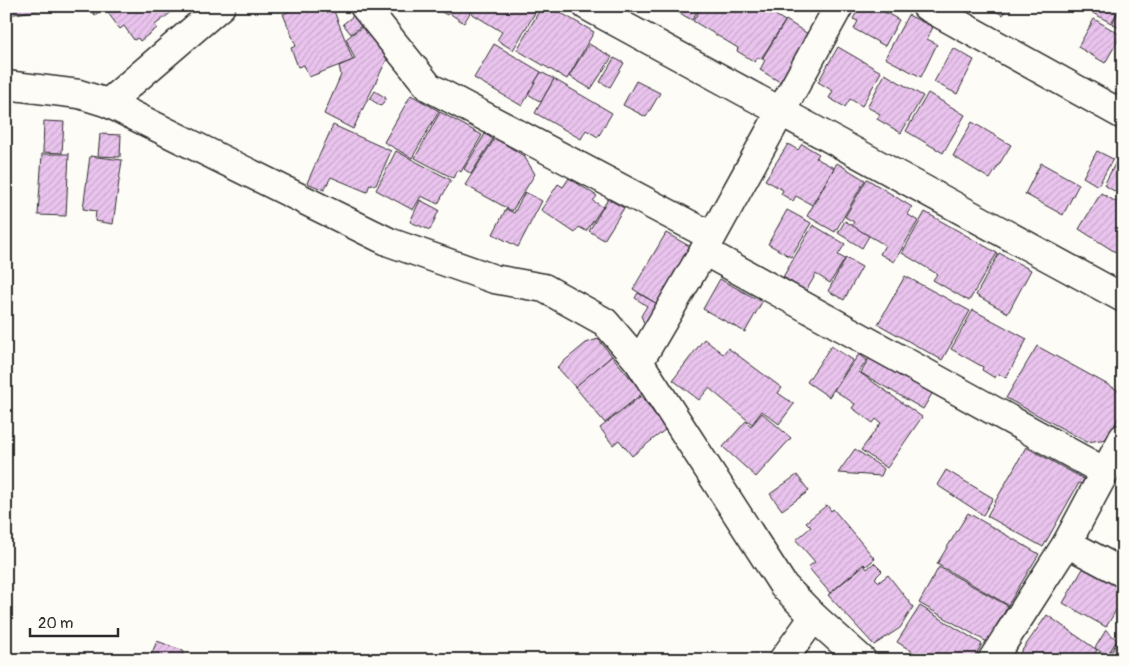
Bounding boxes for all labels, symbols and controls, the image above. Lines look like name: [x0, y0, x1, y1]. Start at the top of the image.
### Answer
scale bar: [30, 606, 118, 638]
text: 20 m: [38, 614, 73, 633]

